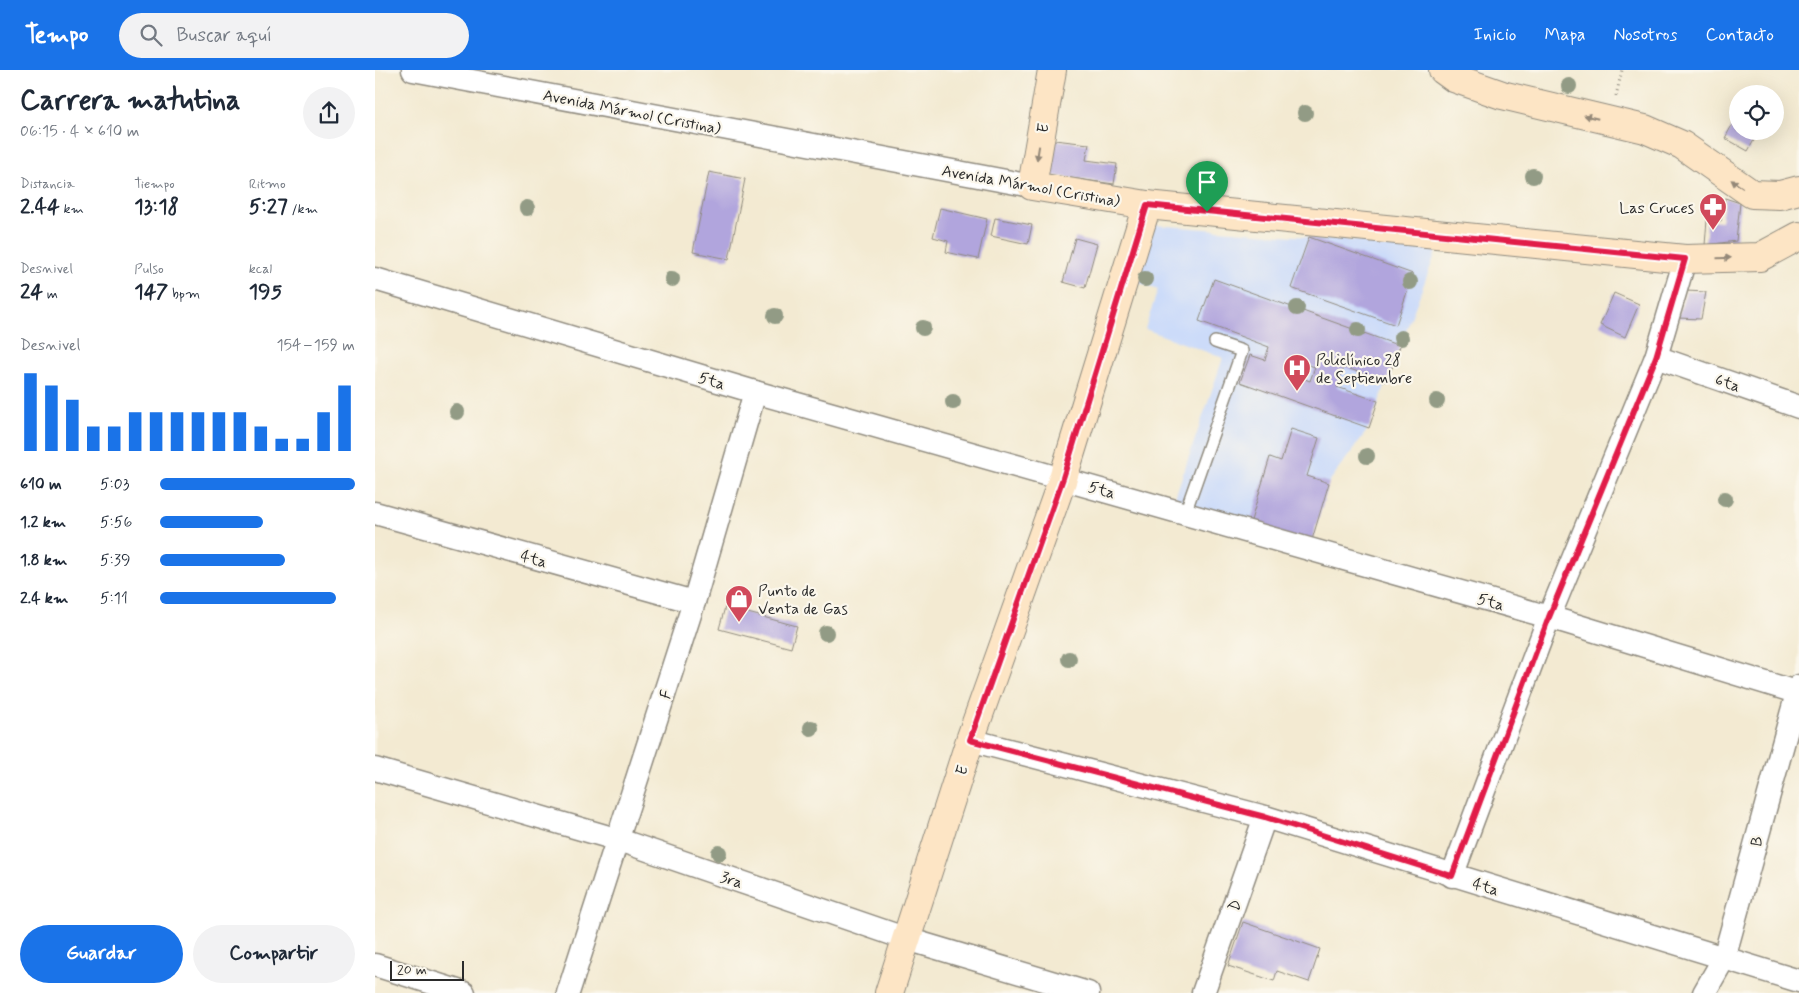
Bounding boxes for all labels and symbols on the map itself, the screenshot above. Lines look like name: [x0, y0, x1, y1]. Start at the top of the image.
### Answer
street label: Avenida Mármol (Cristina): [541, 85, 723, 140]
one-way arrow: [1584, 112, 1599, 120]
street label: E: [1032, 122, 1055, 134]
one-way arrow: [1034, 145, 1042, 161]
street label: Avenida Mármol (Cristina): [940, 160, 1122, 213]
pin: [1186, 161, 1228, 212]
one-way arrow: [1730, 179, 1744, 189]
pharmacy icon: Las Cruces: [1698, 192, 1728, 231]
place label: Las Cruces: [1619, 198, 1694, 219]
one-way arrow: [1717, 253, 1733, 261]
place label: Policlínico 28 de Septiembre: [1316, 350, 1412, 389]
hospital icon: Policlínico 28 de Septiembre: [1282, 353, 1312, 392]
street label: 5ta: [696, 367, 728, 395]
street label: 6ta: [1712, 369, 1743, 397]
street label: 5ta: [1086, 477, 1117, 504]
street label: 4ta: [518, 546, 549, 573]
place label: Punto de Venta de Gas: [758, 581, 848, 620]
shop icon: Punto de Venta de Gas: [724, 584, 754, 623]
street label: 5ta: [1475, 589, 1506, 616]
street label: F: [655, 687, 678, 702]
street label: E: [951, 763, 974, 778]
street label: B: [1746, 834, 1769, 849]
street label: 3ra: [718, 867, 745, 894]
street label: 4ta: [1470, 874, 1501, 901]
street label: D: [1224, 897, 1247, 914]
scale bar: [390, 958, 464, 981]

